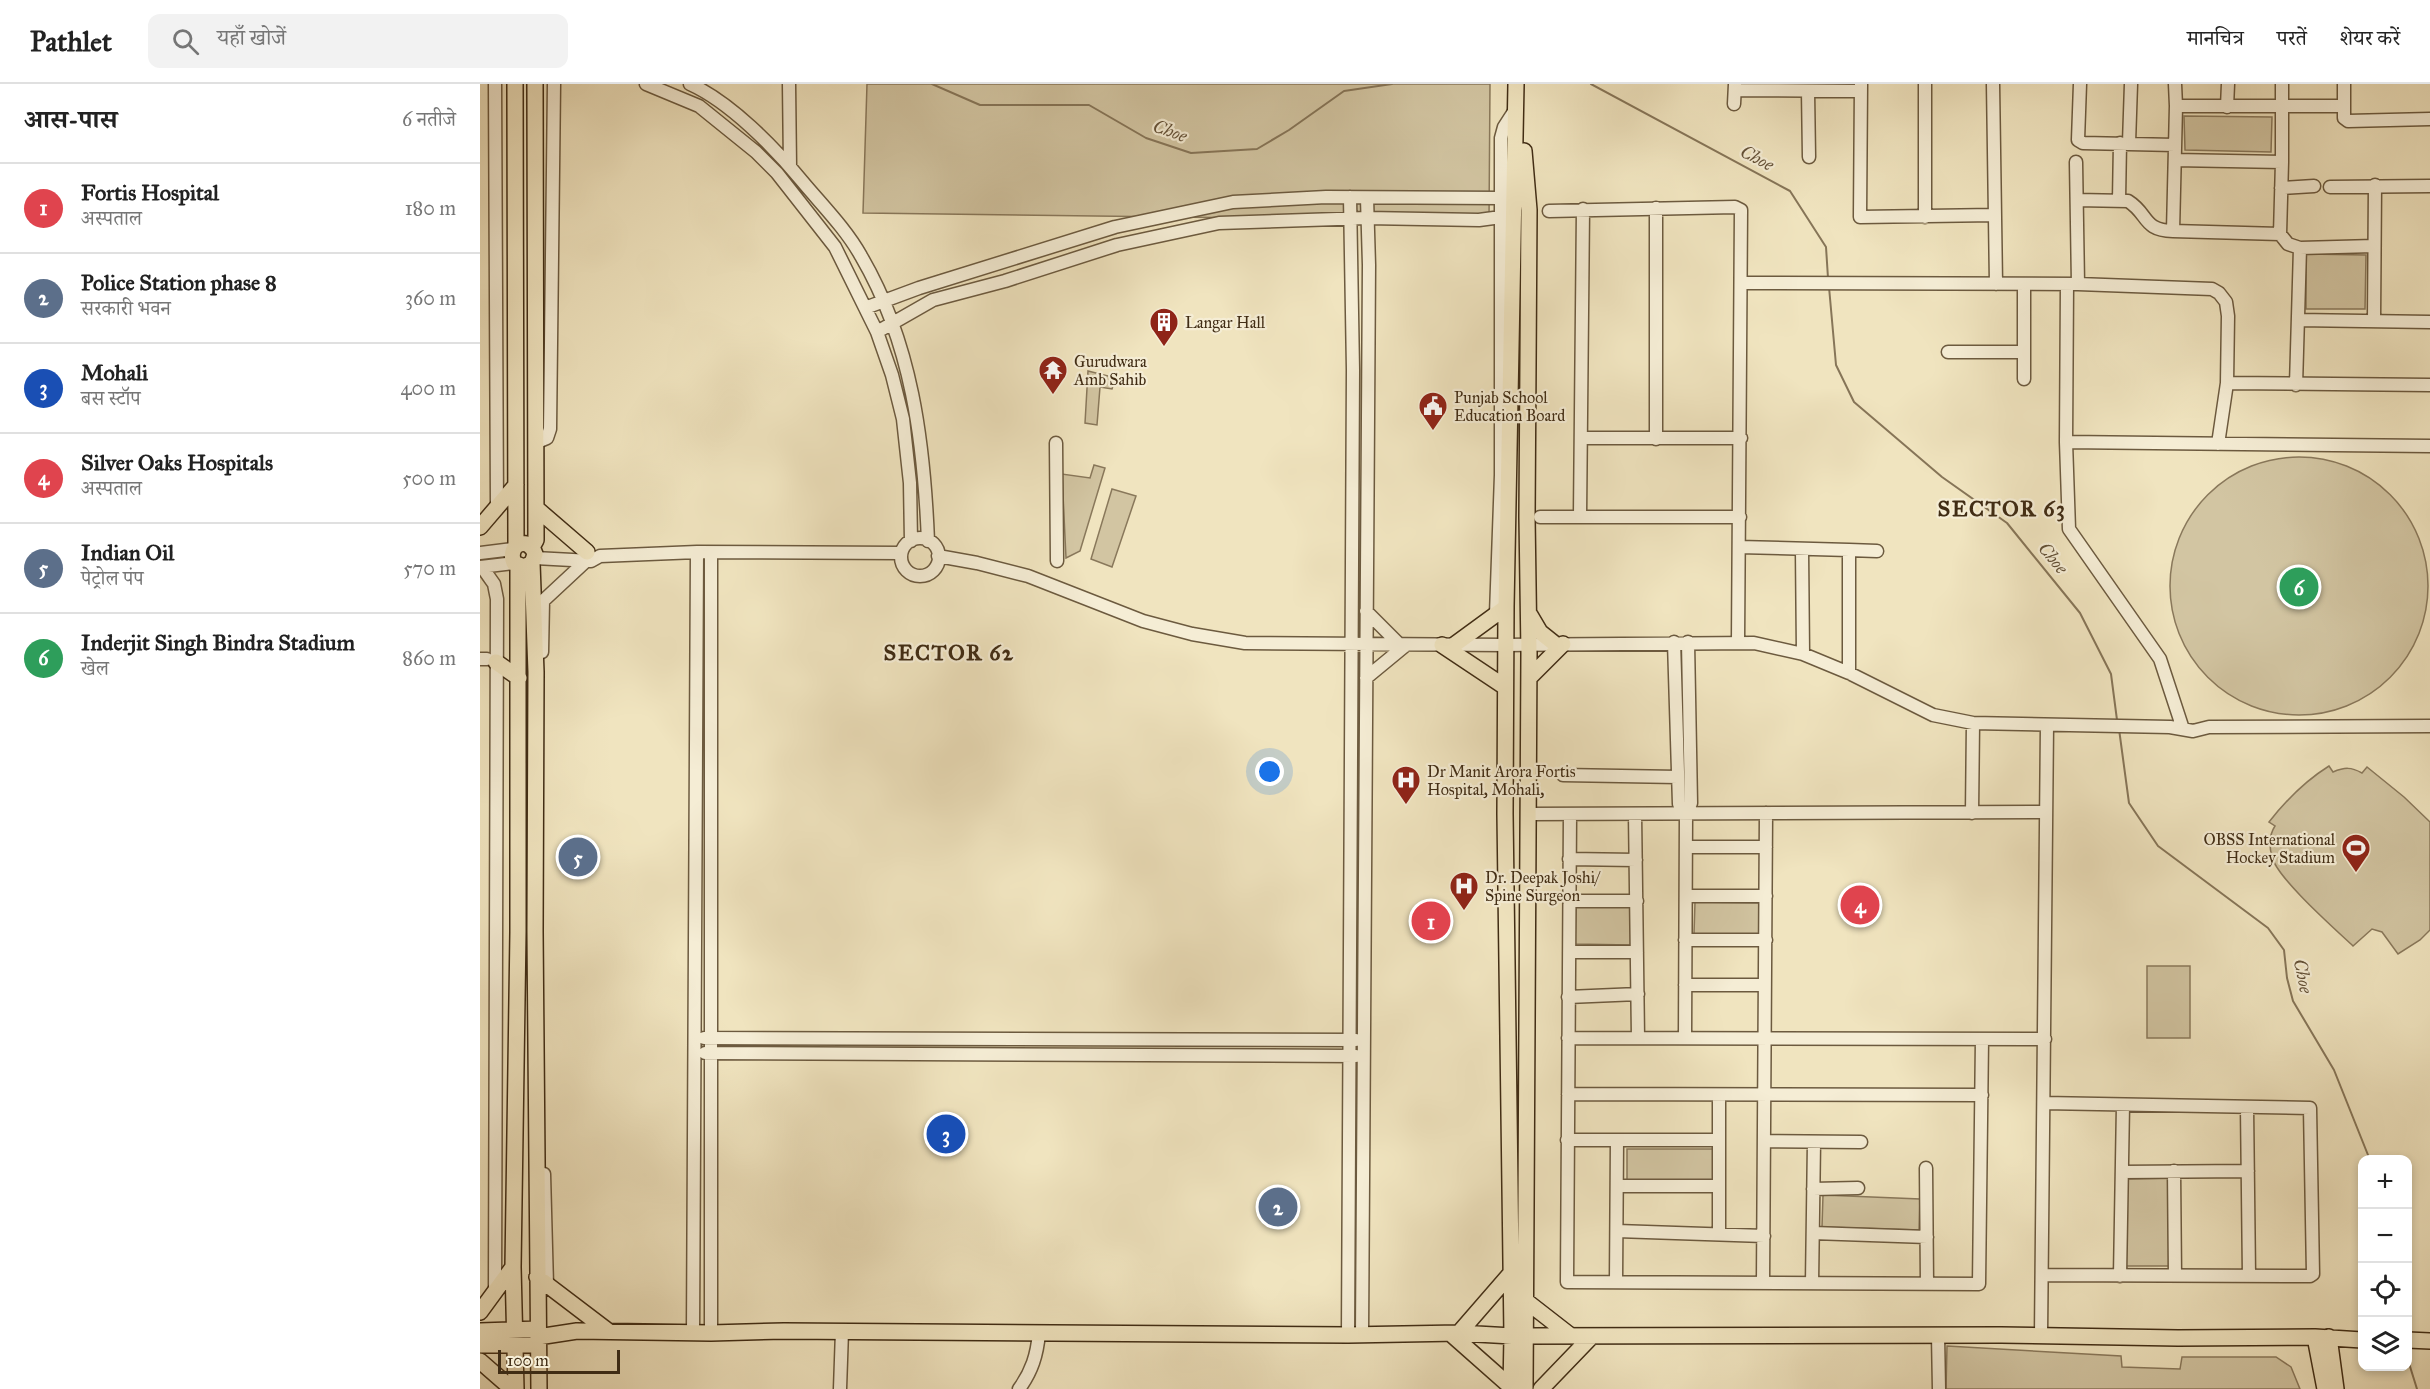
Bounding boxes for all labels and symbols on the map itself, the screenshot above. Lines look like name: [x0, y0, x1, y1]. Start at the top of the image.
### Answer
water label: Choe: [1150, 115, 1191, 148]
water label: Choe: [1737, 140, 1778, 176]
building icon: Langar Hall: [1148, 306, 1180, 348]
place label: Langar Hall: [1185, 313, 1266, 333]
place label: Gurudwara Amb Sahib: [1073, 352, 1147, 389]
temple icon: Gurudwara Amb Sahib: [1037, 354, 1069, 396]
place label: Punjab School Education Board: [1454, 388, 1565, 425]
public building icon: Punjab School Education Board: [1417, 390, 1449, 432]
district label: SECTOR 63: [1938, 495, 2066, 522]
water label: Choe: [2034, 538, 2073, 579]
pin: 6: [2280, 564, 2318, 610]
district label: SECTOR 62: [884, 639, 1014, 666]
your location: [1255, 757, 1284, 786]
place label: Dr Manit Arora Fortis Hospital, Mohali,: [1427, 762, 1576, 799]
hospital icon: Dr Manit Arora Fortis Hospital, Mohali,: [1390, 764, 1422, 806]
place label: OBSS International Hockey Stadium: [2203, 830, 2336, 867]
sports icon: OBSS International Hockey Stadium: [2340, 832, 2372, 874]
pin: 5: [558, 834, 598, 880]
place label: Dr. Deepak Joshi/ Spine Surgeon: [1485, 868, 1601, 906]
hospital icon: Dr. Deepak Joshi/ Spine Surgeon: [1448, 870, 1480, 912]
pin: 4: [1840, 882, 1880, 928]
pin: 1: [1412, 898, 1450, 944]
water label: Choe: [2289, 957, 2317, 996]
pin: 3: [926, 1112, 966, 1156]
pin: 2: [1258, 1184, 1298, 1230]
scale bar: [498, 1347, 620, 1374]

